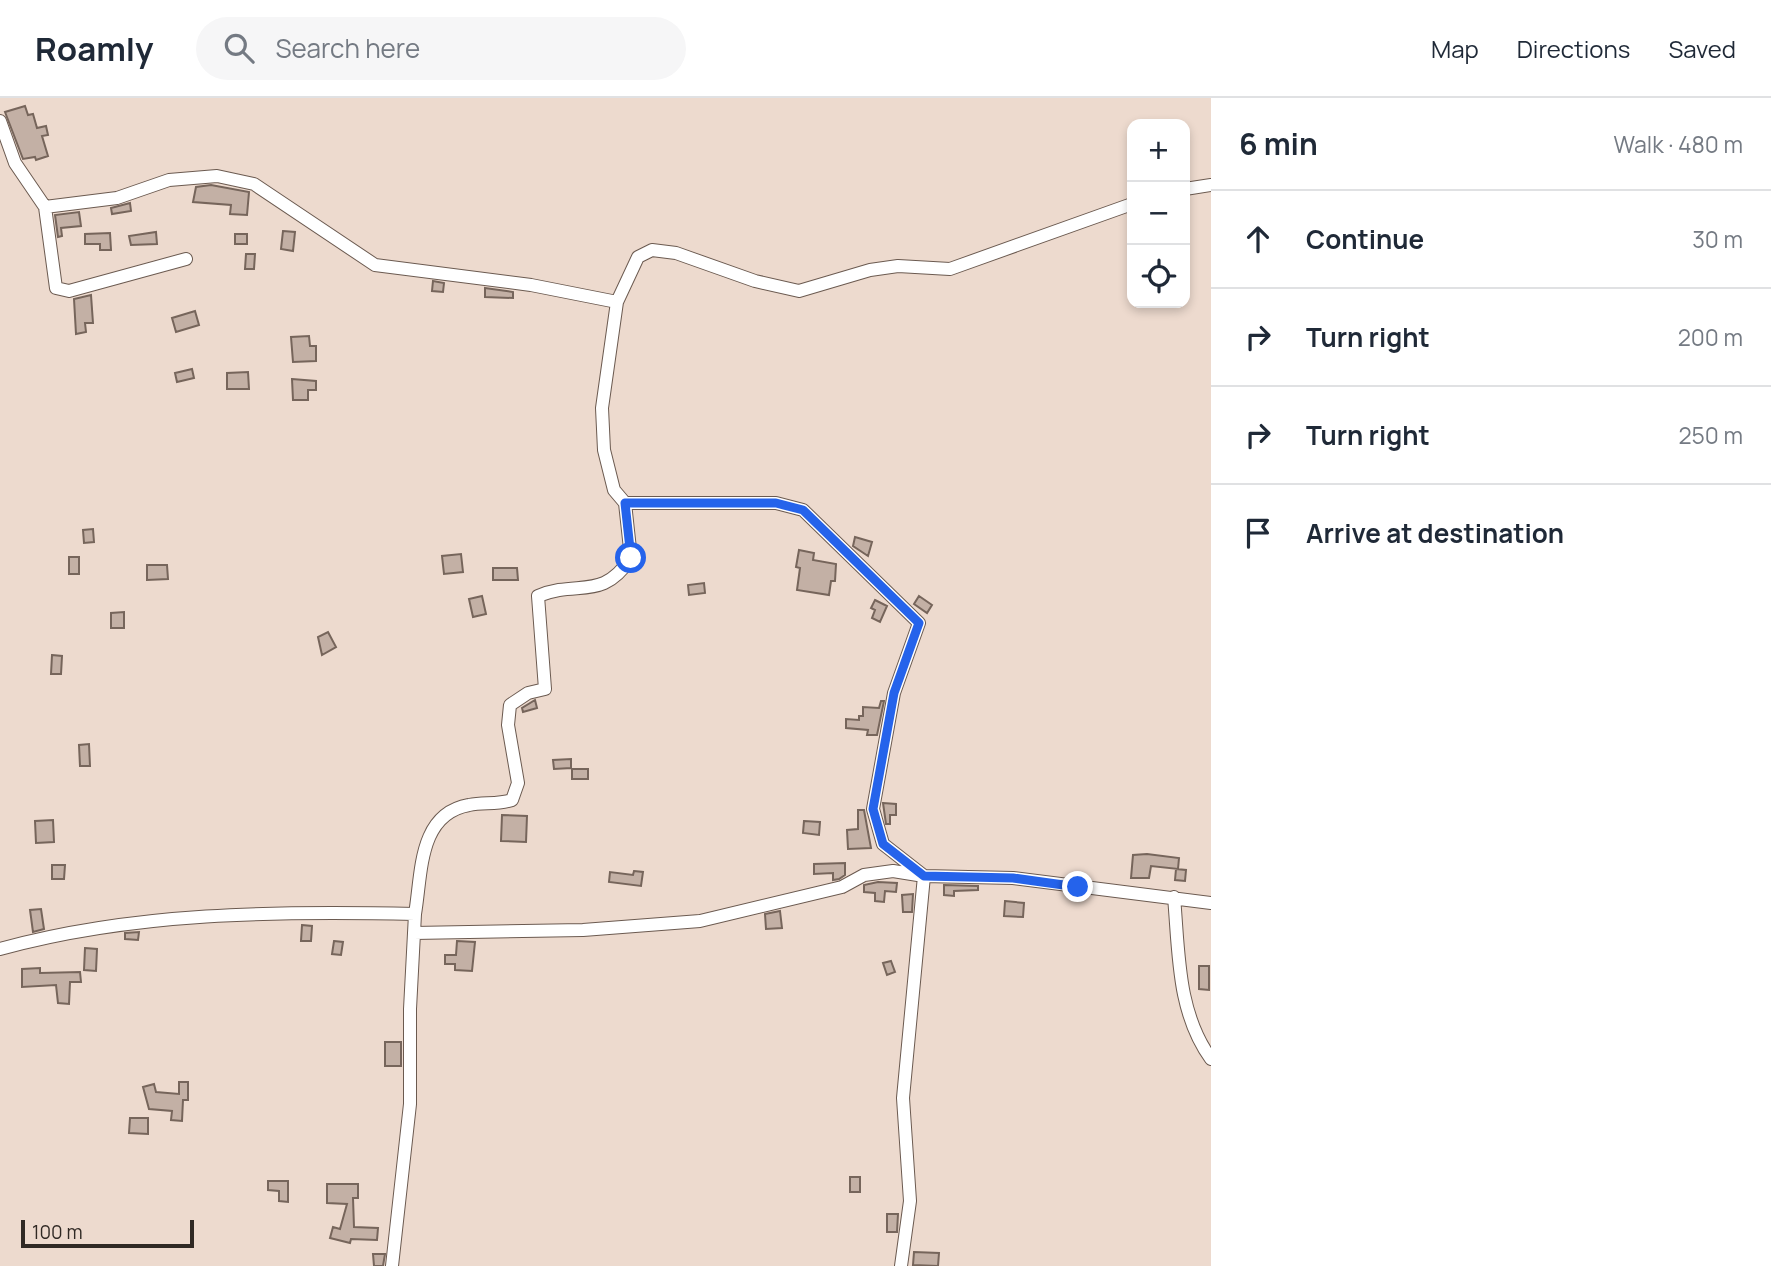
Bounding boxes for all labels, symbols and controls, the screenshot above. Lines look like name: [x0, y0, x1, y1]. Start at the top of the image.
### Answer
search box: [196, 17, 686, 80]
text: Roamly: [35, 26, 154, 71]
icon: search: [220, 29, 258, 67]
text: Search here: [276, 30, 420, 66]
text: Map: [1431, 32, 1479, 65]
text: Directions: [1517, 32, 1630, 65]
text: Saved: [1668, 32, 1736, 65]
map controls: [1127, 119, 1190, 308]
button: +: [1127, 119, 1190, 182]
text: 6 min: [1239, 123, 1318, 164]
text: Walk · 480 m: [1614, 128, 1743, 160]
button: −: [1127, 182, 1190, 245]
icon: ahead: [1239, 220, 1277, 258]
text: Continue: [1306, 221, 1424, 257]
text: 30 m: [1692, 223, 1743, 255]
button: locate: [1127, 245, 1190, 308]
icon: right: [1239, 318, 1277, 356]
text: Turn right: [1306, 319, 1430, 355]
text: 200 m: [1678, 321, 1743, 353]
icon: right: [1239, 416, 1277, 454]
text: Turn right: [1306, 417, 1430, 453]
text: 250 m: [1678, 419, 1743, 451]
icon: arrive: [1239, 514, 1277, 552]
text: Arrive at destination: [1306, 515, 1564, 551]
route start: [615, 542, 646, 573]
route end: [1062, 871, 1093, 902]
scale bar: [21, 1217, 194, 1249]
text: 100 m: [32, 1219, 83, 1245]

